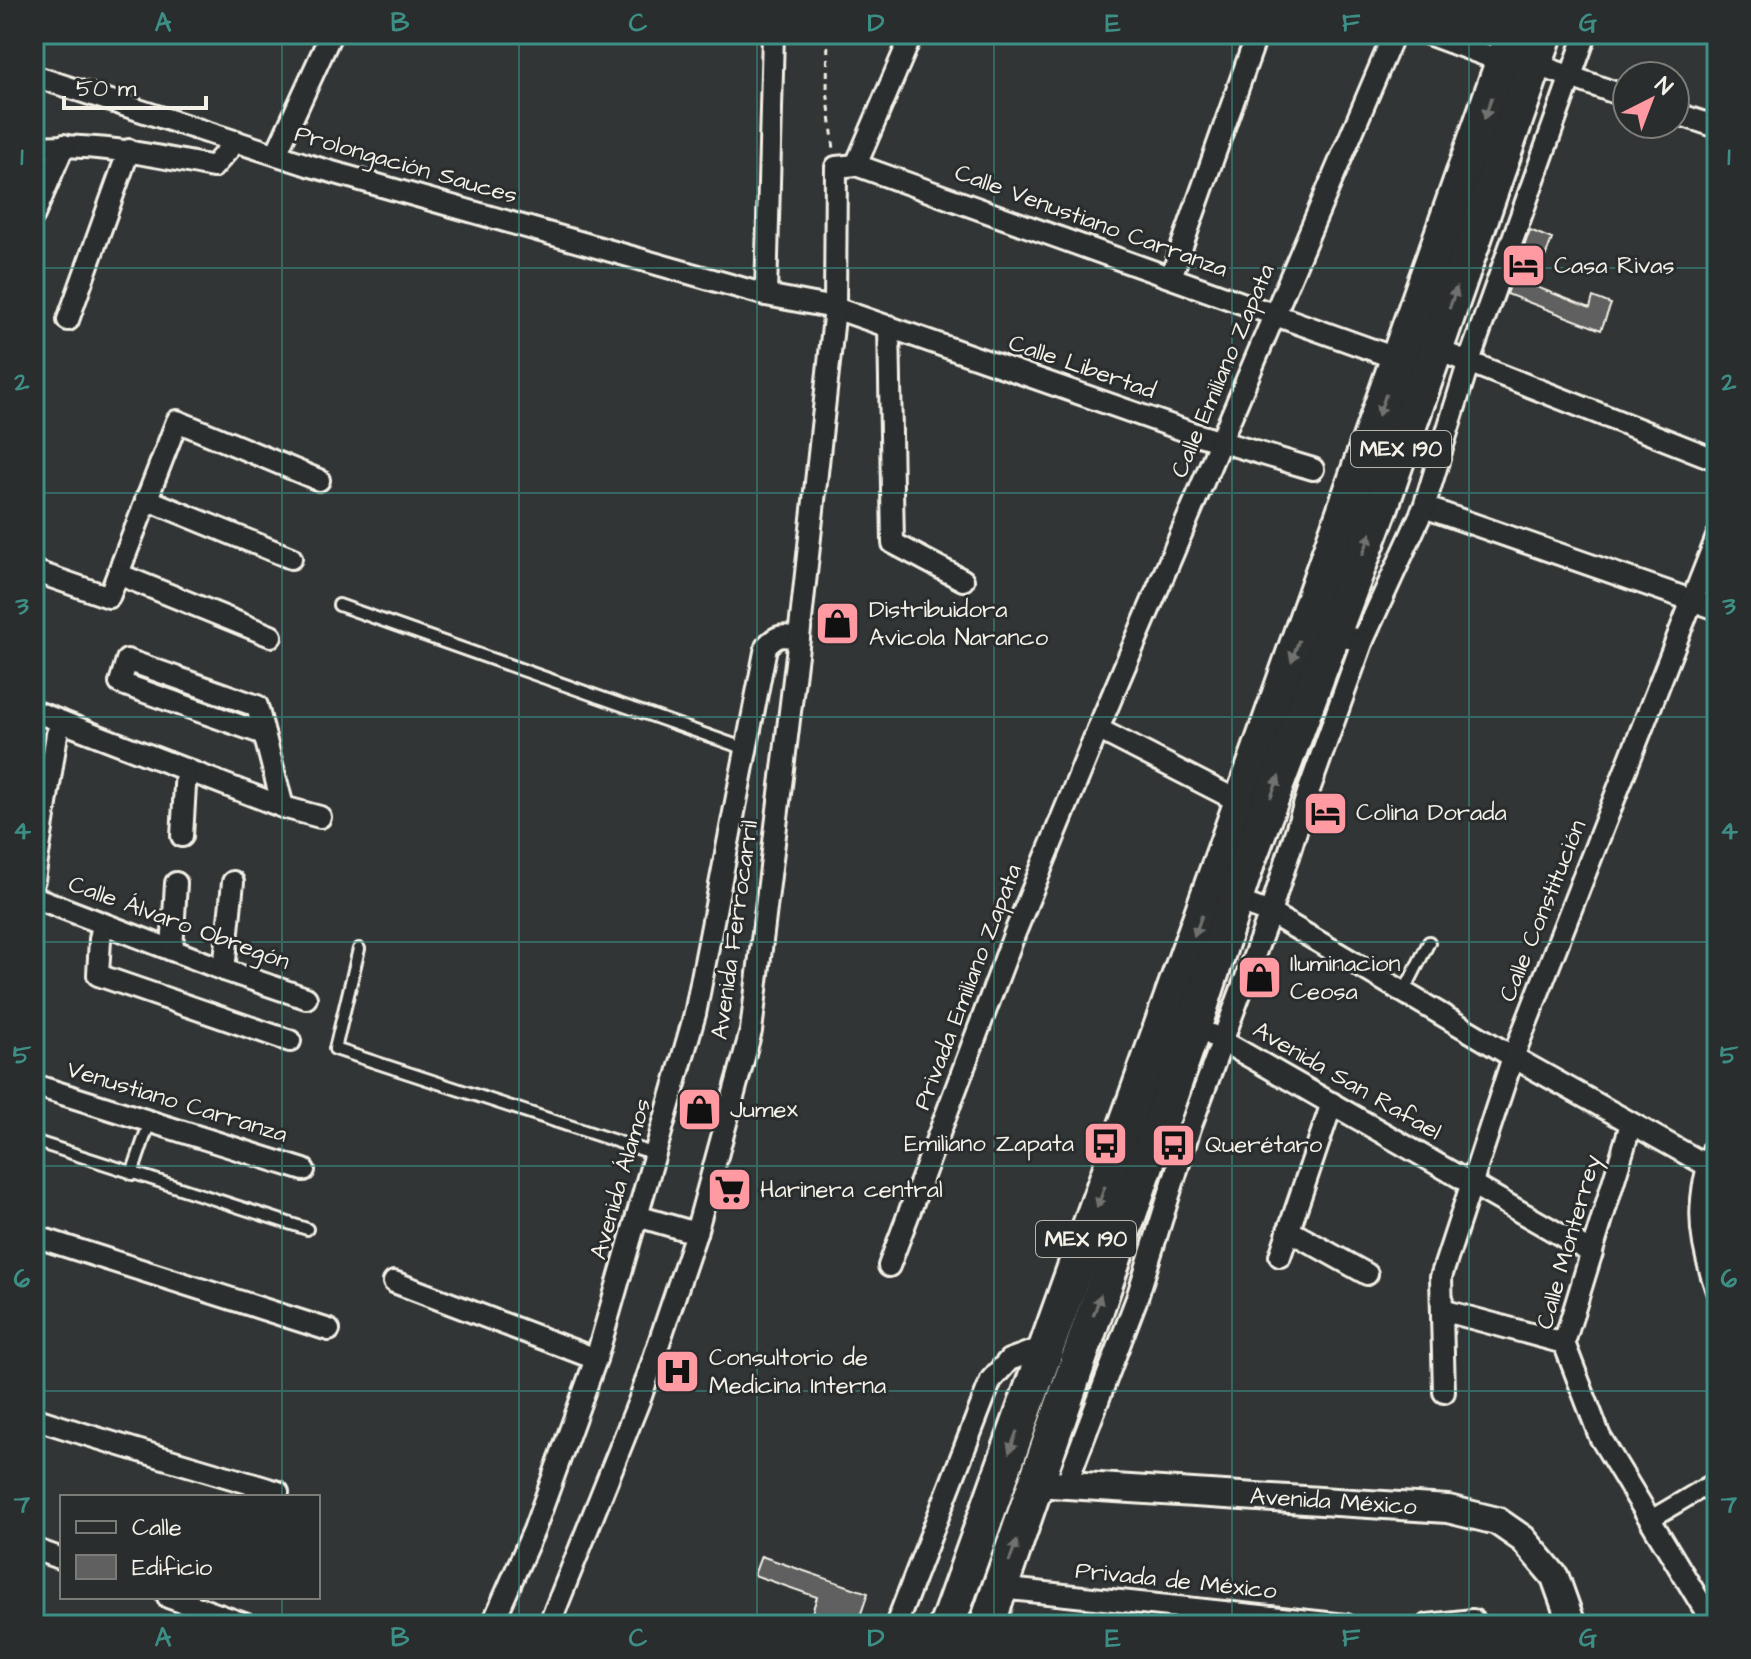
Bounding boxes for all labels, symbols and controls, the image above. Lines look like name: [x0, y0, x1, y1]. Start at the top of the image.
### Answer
text: A: [155, 5, 172, 41]
text: B: [391, 5, 410, 41]
text: C: [629, 5, 648, 41]
text: D: [868, 5, 885, 41]
text: E: [1105, 5, 1121, 41]
text: F: [1342, 5, 1361, 41]
text: G: [1579, 5, 1597, 41]
scale bar: [64, 60, 206, 110]
north arrow: [1611, 60, 1691, 140]
text: N: [1648, 70, 1679, 103]
text: 50 m: [76, 72, 137, 106]
one-way arrow: [1481, 96, 1493, 120]
street label: Prolongación Sauces: [291, 117, 521, 214]
text: 1: [20, 139, 24, 175]
text: 1: [1727, 139, 1731, 175]
street label: Calle Venustiano Carranza: [950, 156, 1232, 286]
hotel icon: Casa Rivas: [1499, 242, 1547, 290]
place label: Casa Rivas: [1554, 249, 1675, 283]
street label: Calle Emiliano Zapata: [1163, 259, 1283, 483]
one-way arrow: [1448, 286, 1460, 310]
street label: Calle Libertad: [1004, 326, 1160, 408]
text: 2: [14, 364, 30, 400]
text: 2: [1721, 364, 1737, 400]
one-way arrow: [1375, 394, 1387, 418]
road number: MEX 190: [1351, 431, 1451, 467]
one-way arrow: [1361, 532, 1374, 556]
text: 3: [14, 588, 29, 624]
text: 3: [1721, 588, 1736, 624]
place label: Distribuidora Avicola Naranco: [869, 593, 1049, 655]
shop icon: Distribuidora Avicola Naranco: [814, 600, 862, 648]
one-way arrow: [1288, 639, 1301, 663]
one-way arrow: [1269, 775, 1282, 799]
hotel icon: Colina Dorada: [1301, 789, 1349, 837]
place label: Colina Dorada: [1356, 796, 1507, 830]
text: 4: [13, 813, 31, 849]
text: 4: [1720, 813, 1738, 849]
street label: Calle Constitución: [1491, 815, 1595, 1007]
street label: Avenida Ferrocarril: [703, 818, 767, 1042]
street label: Privada Emiliano Zapata: [905, 859, 1031, 1115]
street label: Calle Álvaro Obregón: [63, 867, 294, 980]
one-way arrow: [1191, 914, 1204, 938]
place label: Iluminacion Ceosa: [1290, 947, 1400, 1009]
shop icon: Iluminacion Ceosa: [1235, 954, 1283, 1002]
street label: Avenida San Rafael: [1247, 1013, 1447, 1149]
text: 5: [13, 1037, 32, 1073]
text: 5: [1720, 1037, 1739, 1073]
street label: Venustiano Carranza: [63, 1052, 291, 1152]
shop icon: Jumex: [675, 1086, 723, 1134]
place label: Jumex: [730, 1093, 799, 1127]
street label: Avenida Álamos: [582, 1094, 660, 1264]
bus stop icon: Emiliano Zapata: [1081, 1120, 1129, 1168]
bus stop icon: Querétaro: [1150, 1121, 1198, 1169]
place label: Emiliano Zapata: [904, 1127, 1074, 1161]
place label: Querétaro: [1205, 1128, 1323, 1162]
street label: Calle Monterrey: [1528, 1151, 1611, 1333]
supermarket icon: Harinera central: [705, 1166, 753, 1214]
place label: Harinera central: [760, 1173, 943, 1207]
one-way arrow: [1094, 1185, 1106, 1209]
road number: MEX 190: [1036, 1221, 1136, 1257]
text: 6: [14, 1261, 31, 1297]
text: 6: [1721, 1261, 1738, 1297]
one-way arrow: [1092, 1293, 1104, 1317]
place label: Consultorio de Medicina Interna: [709, 1341, 886, 1403]
hospital icon: Consultorio de Medicina Interna: [654, 1348, 702, 1396]
one-way arrow: [1006, 1430, 1019, 1454]
street label: Avenida México: [1249, 1480, 1418, 1524]
text: 7: [13, 1486, 30, 1522]
text: 7: [1720, 1486, 1737, 1522]
legend: [60, 1495, 320, 1599]
text: Calle: [132, 1511, 182, 1545]
one-way arrow: [1007, 1539, 1019, 1563]
text: Edificio: [132, 1551, 213, 1585]
street label: Privada de México: [1074, 1554, 1279, 1609]
text: A: [155, 1620, 172, 1656]
text: B: [391, 1620, 410, 1656]
text: C: [629, 1620, 648, 1656]
text: D: [868, 1620, 885, 1656]
text: E: [1105, 1620, 1121, 1656]
text: F: [1342, 1620, 1361, 1656]
text: G: [1579, 1620, 1597, 1656]

